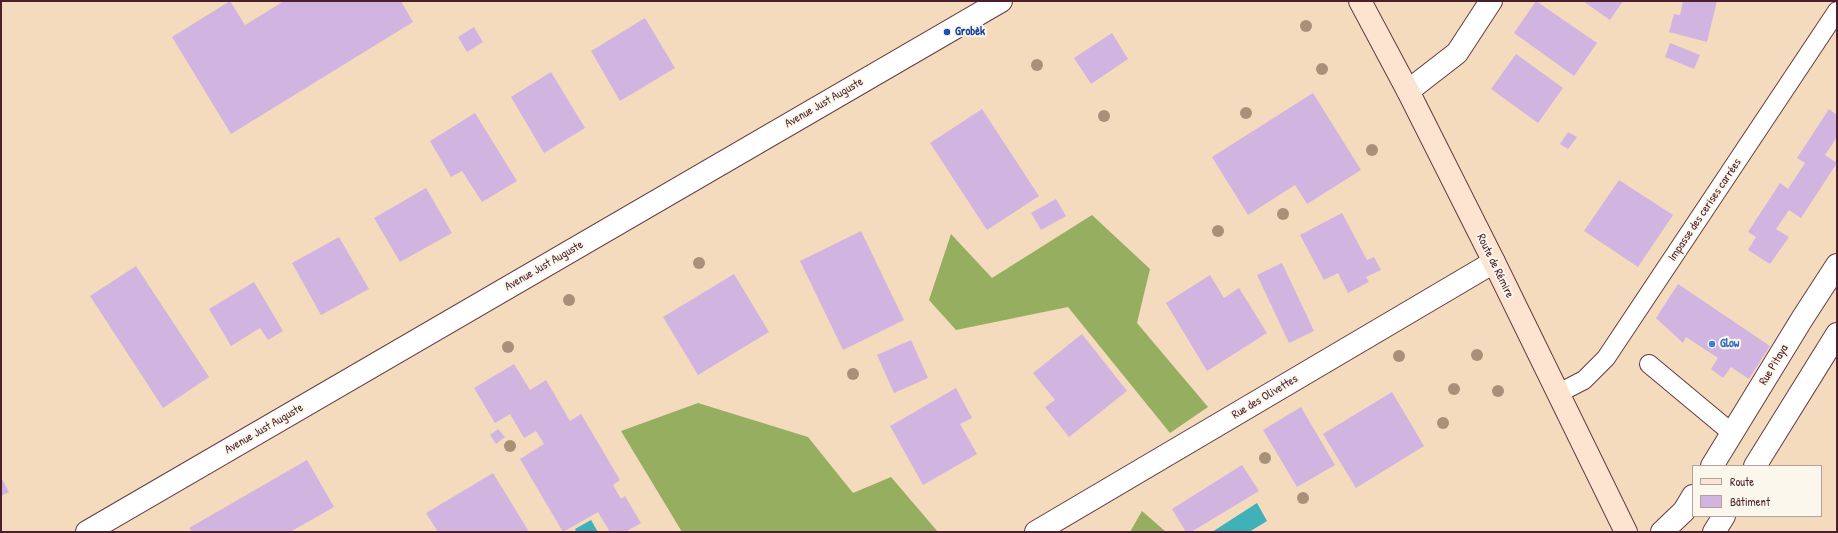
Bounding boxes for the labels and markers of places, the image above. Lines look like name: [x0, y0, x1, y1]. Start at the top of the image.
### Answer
place label: Grobèk: [955, 25, 985, 39]
marker: Grobèk: [942, 27, 952, 37]
place label: Glow: [1720, 337, 1739, 351]
marker: Glow: [1707, 339, 1717, 349]

